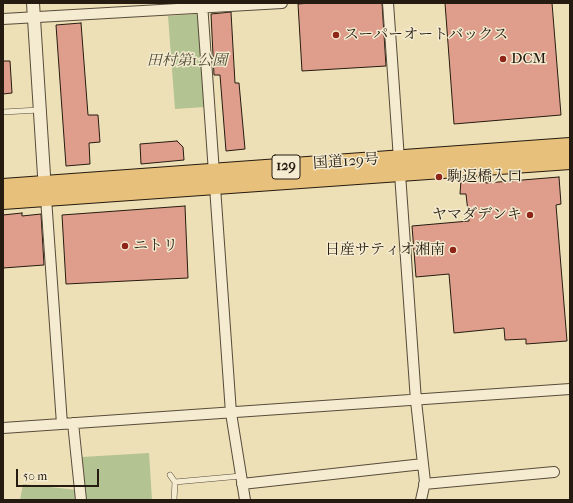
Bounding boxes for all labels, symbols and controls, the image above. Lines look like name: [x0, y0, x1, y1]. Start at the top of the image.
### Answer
place label: スーパーオートバックス: [344, 26, 508, 44]
marker: スーパーオートバックス: [331, 30, 341, 40]
place label: DCM: [511, 50, 546, 68]
park label: 田村第1公園: [147, 52, 227, 70]
marker: DCM: [498, 54, 508, 64]
street label: 国道129号: [312, 151, 380, 173]
road number: 129: [272, 155, 300, 179]
place label: 駒返橋入口: [447, 168, 522, 186]
marker: 駒返橋入口: [434, 172, 444, 182]
place label: ヤマダデンキ: [432, 206, 522, 224]
marker: ヤマダデンキ: [525, 210, 535, 220]
place label: ニトリ: [133, 237, 178, 255]
marker: ニトリ: [120, 241, 130, 251]
place label: 日産サティオ湘南: [325, 241, 445, 259]
marker: 日産サティオ湘南: [448, 245, 458, 255]
scale bar: [18, 461, 101, 487]
text: 50 m: [23, 469, 47, 483]

